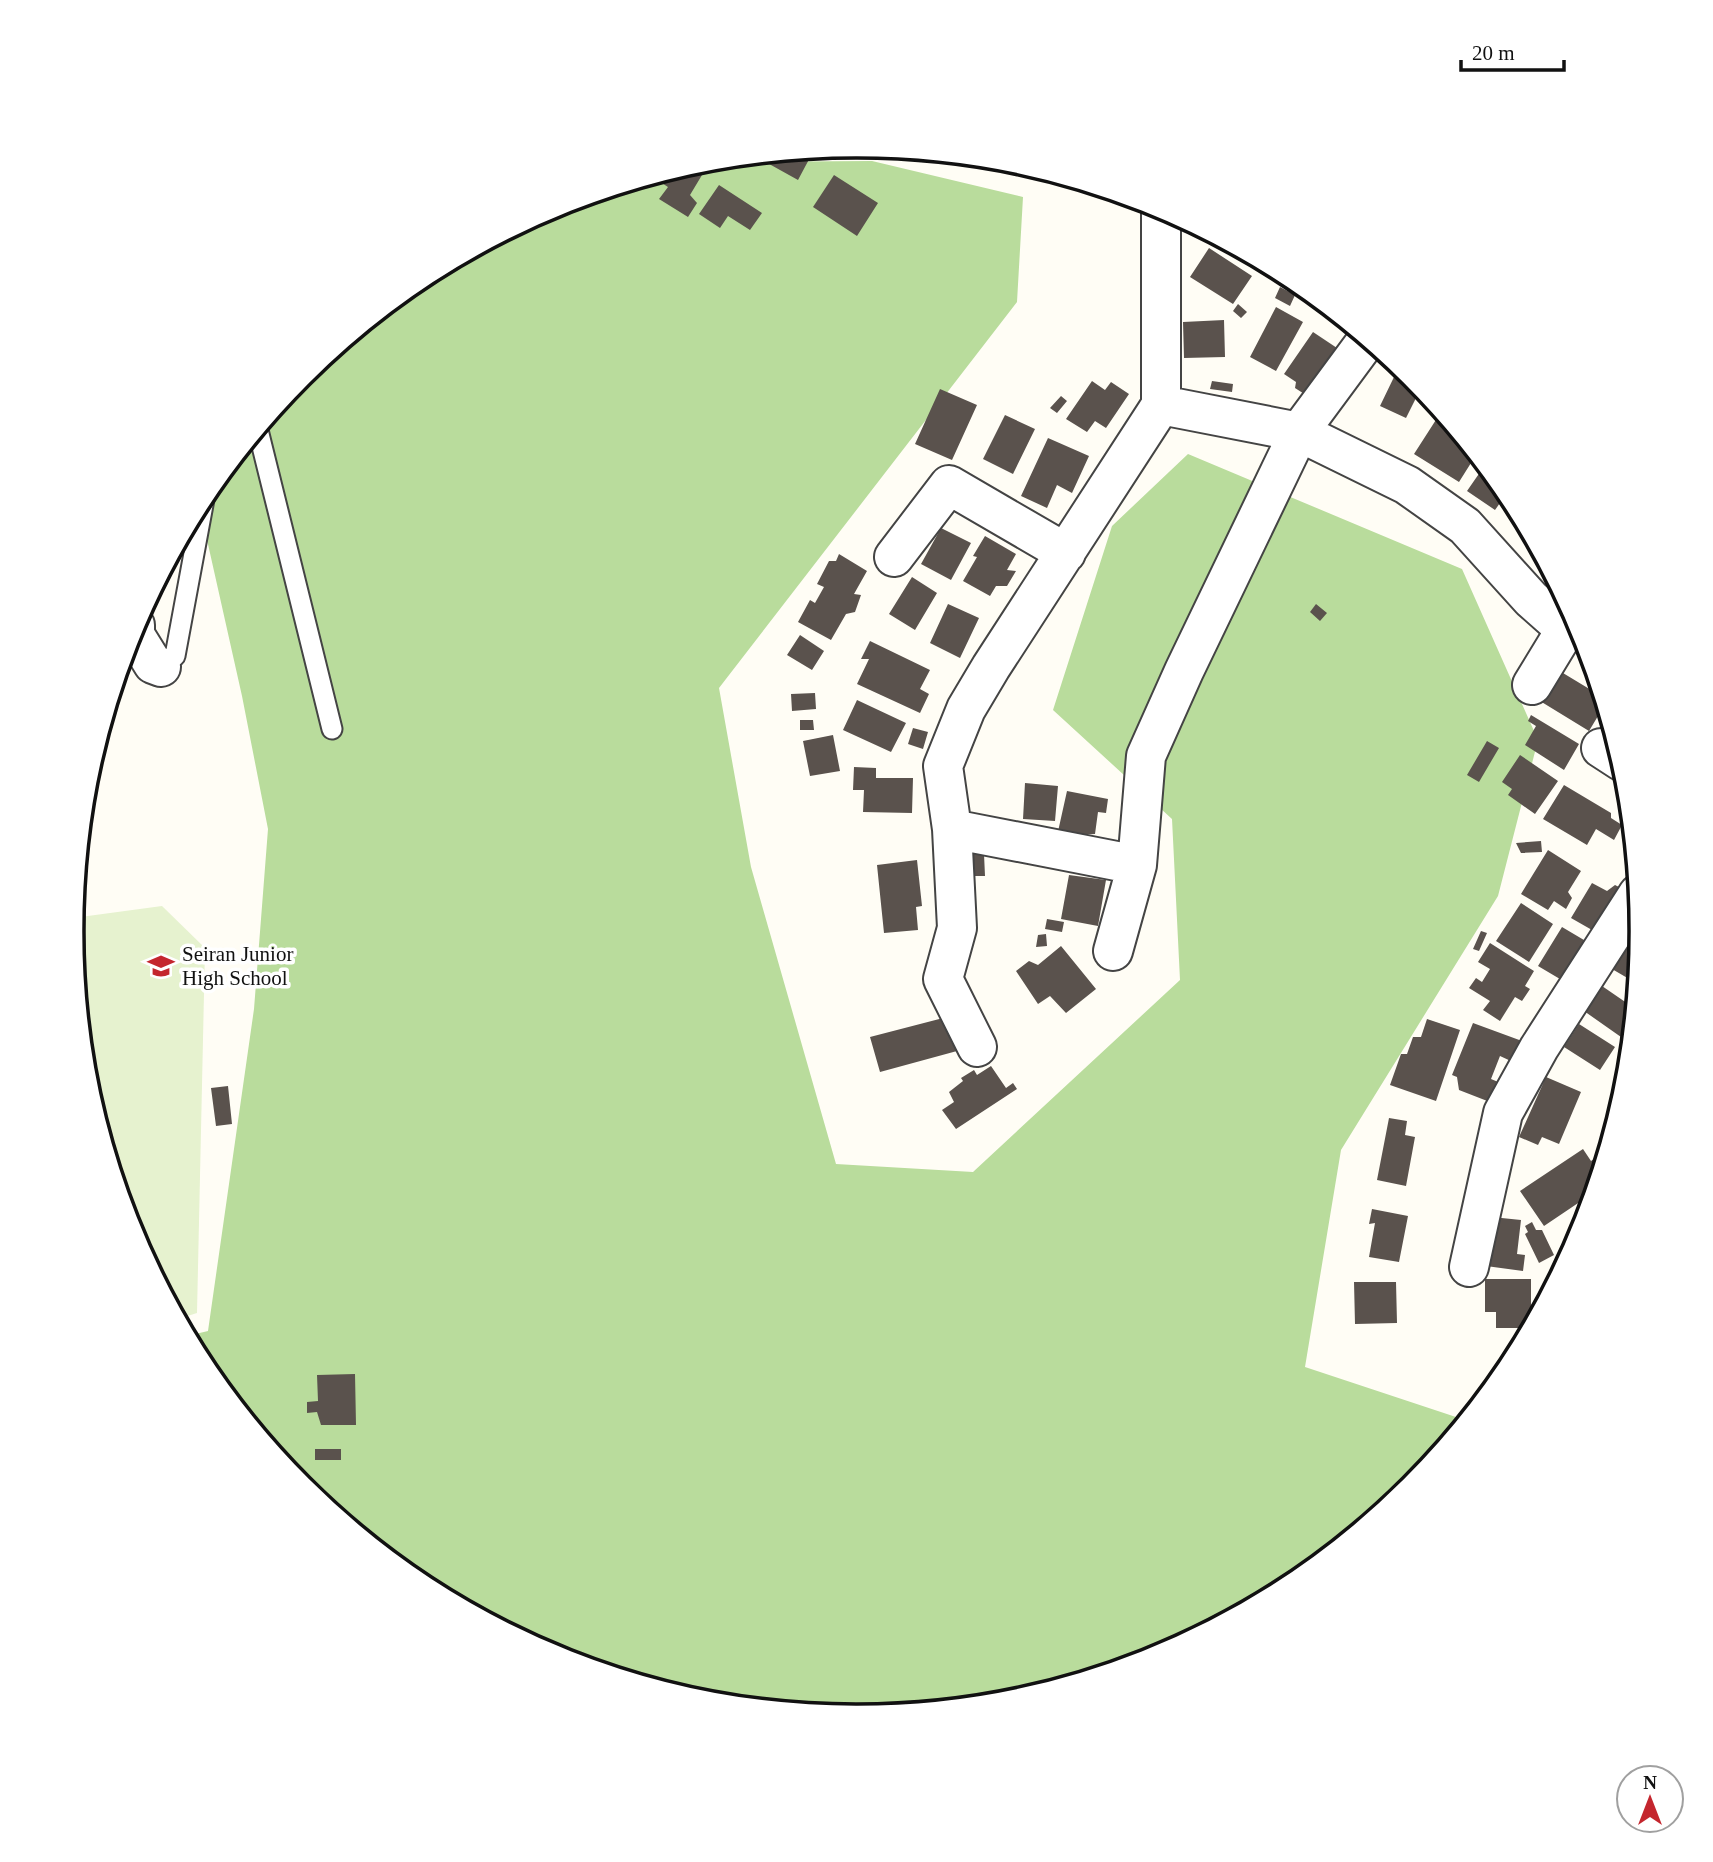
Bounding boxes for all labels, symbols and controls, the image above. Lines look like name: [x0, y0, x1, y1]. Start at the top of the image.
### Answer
scale bar: [1461, 28, 1564, 72]
text: 20 m: [1472, 41, 1515, 65]
place label: Seiran Junior High School: [182, 942, 293, 990]
school or university icon: Seiran Junior High School: [146, 951, 176, 981]
north arrow: [1615, 1764, 1685, 1834]
text: N: [1643, 1772, 1657, 1793]

